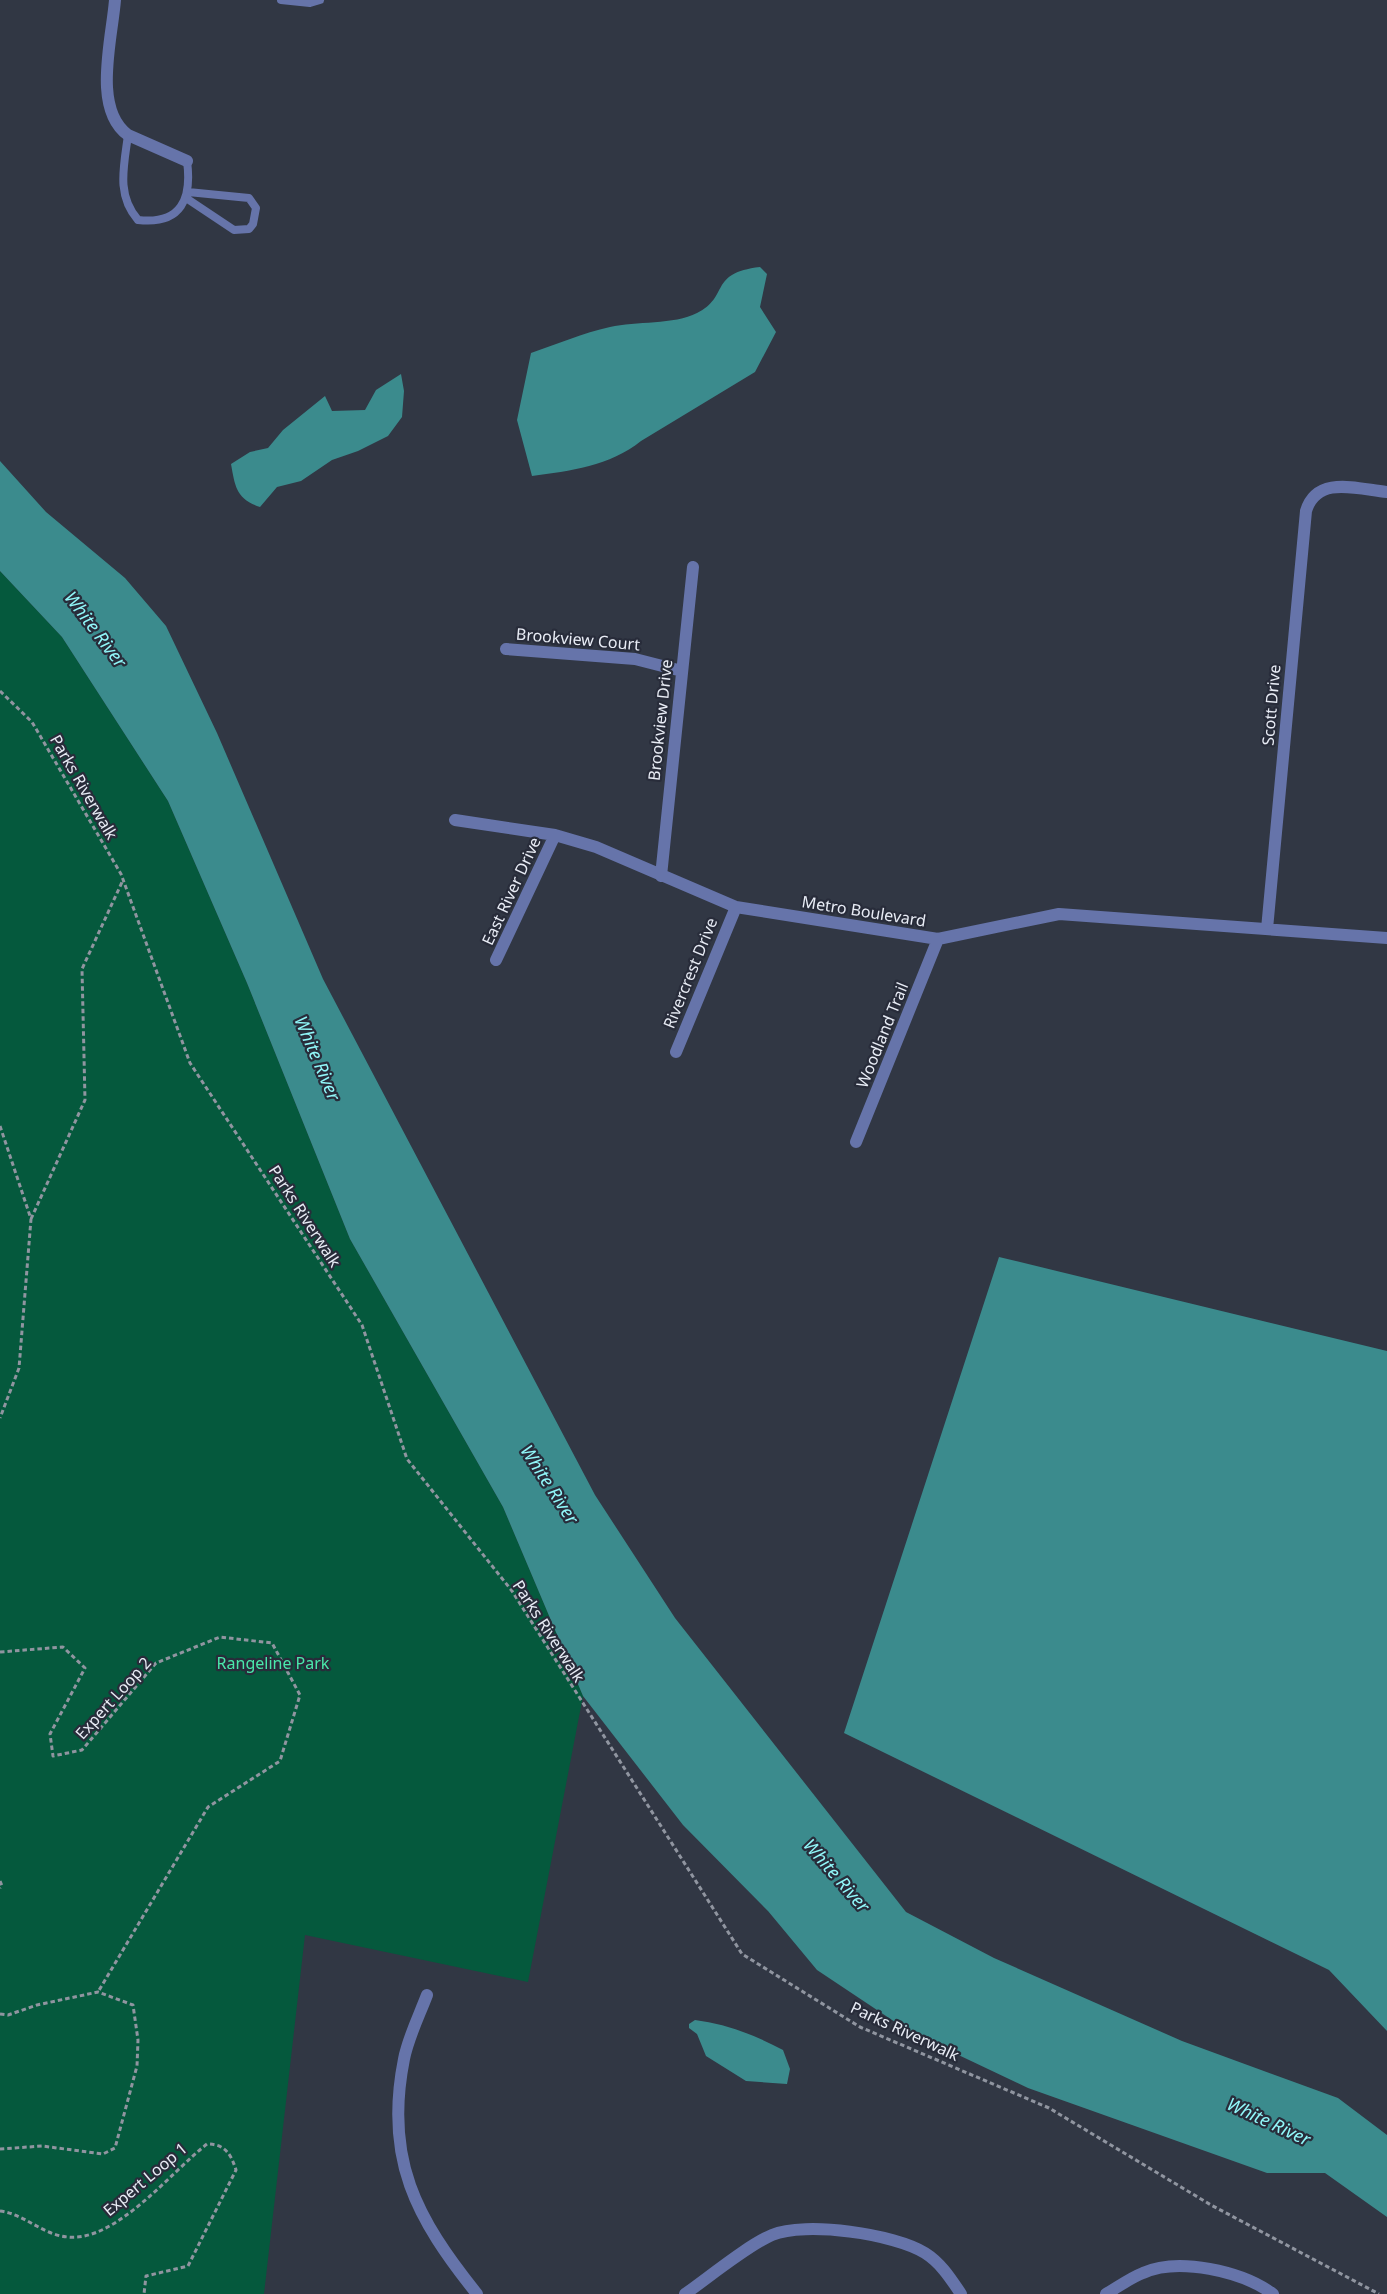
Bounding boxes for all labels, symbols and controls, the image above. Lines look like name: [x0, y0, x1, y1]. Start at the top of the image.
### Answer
water label: White River: [59, 586, 133, 673]
street label: Brookview Court: [515, 623, 641, 655]
street label: Brookview Drive: [643, 658, 677, 782]
street label: Scott Drive: [1256, 663, 1286, 747]
street label: Parks Riverwalk: [45, 731, 123, 844]
street label: East River Drive: [476, 833, 546, 949]
street label: Metro Boulevard: [800, 890, 928, 932]
street label: Rivercrest Drive: [658, 914, 722, 1032]
street label: Woodland Trail: [851, 979, 913, 1091]
water label: White River: [289, 1012, 347, 1105]
street label: Parks Riverwalk: [264, 1161, 347, 1272]
water label: White River: [516, 1440, 585, 1529]
street label: Parks Riverwalk: [508, 1576, 591, 1687]
street label: Expert Loop 2: [70, 1652, 156, 1744]
park label: Rangeline Park: [217, 1652, 330, 1674]
water label: White River: [799, 1833, 876, 1917]
street label: Parks Riverwalk: [847, 1996, 963, 2066]
water label: White River: [1223, 2091, 1315, 2151]
street label: Expert Loop 1: [98, 2137, 192, 2221]

